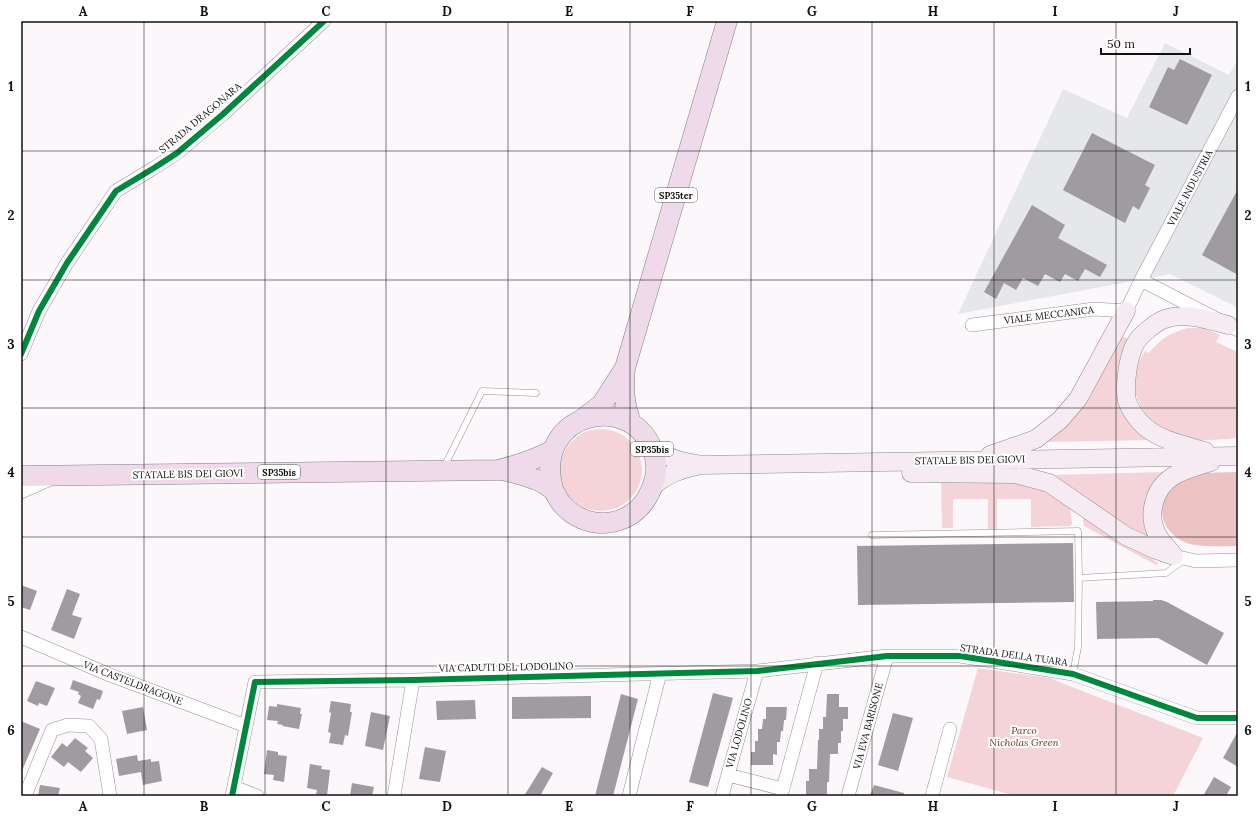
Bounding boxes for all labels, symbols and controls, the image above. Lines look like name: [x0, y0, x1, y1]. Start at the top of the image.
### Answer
text: A: [79, 3, 88, 20]
text: B: [200, 3, 209, 20]
text: C: [322, 3, 331, 20]
text: D: [442, 3, 452, 20]
text: E: [565, 3, 573, 20]
text: F: [686, 3, 694, 20]
text: G: [807, 3, 817, 20]
text: H: [928, 3, 938, 20]
text: I: [1052, 3, 1058, 20]
text: J: [1173, 3, 1179, 20]
scale bar: [1101, 30, 1190, 56]
text: 50 m: [1107, 36, 1135, 51]
text: 1: [8, 78, 14, 95]
text: 1: [1245, 78, 1251, 95]
street label: STRADA DRAGONARA: [156, 79, 245, 156]
street label: VIALE INDUSTRIA: [1164, 147, 1216, 229]
road number: SP35ter: [655, 188, 697, 202]
text: 2: [8, 207, 15, 224]
text: 2: [1245, 207, 1252, 224]
street label: VIALE MECCANICA: [1002, 303, 1095, 327]
text: 3: [7, 336, 15, 353]
text: 3: [1244, 336, 1252, 353]
road number: SP35bis: [631, 442, 673, 456]
street label: STATALE BIS DEI GIOVI: [914, 453, 1026, 467]
text: 4: [7, 464, 15, 481]
text: 4: [1244, 464, 1252, 481]
road number: SP35bis: [258, 465, 300, 479]
street label: STATALE BIS DEI GIOVI: [132, 467, 244, 481]
text: 5: [7, 593, 15, 610]
text: 5: [1244, 593, 1252, 610]
street label: STRADA DELLA TUARA: [959, 641, 1069, 669]
street label: VIA CASTELDRAGONE: [80, 658, 185, 708]
street label: VIA CADUTI DEL LODOLINO: [438, 659, 573, 675]
street label: VIA EVA BARISONE: [850, 681, 886, 772]
street label: VIA LODOLINO: [723, 696, 755, 770]
text: 6: [7, 722, 15, 739]
text: 6: [1244, 722, 1252, 739]
park label: Parco Nicholas Green: [989, 724, 1060, 749]
text: A: [79, 798, 88, 815]
text: B: [200, 798, 209, 815]
text: C: [322, 798, 331, 815]
text: D: [442, 798, 452, 815]
text: E: [565, 798, 573, 815]
text: F: [686, 798, 694, 815]
text: G: [807, 798, 817, 815]
text: H: [928, 798, 938, 815]
text: I: [1052, 798, 1058, 815]
text: J: [1173, 798, 1179, 815]

